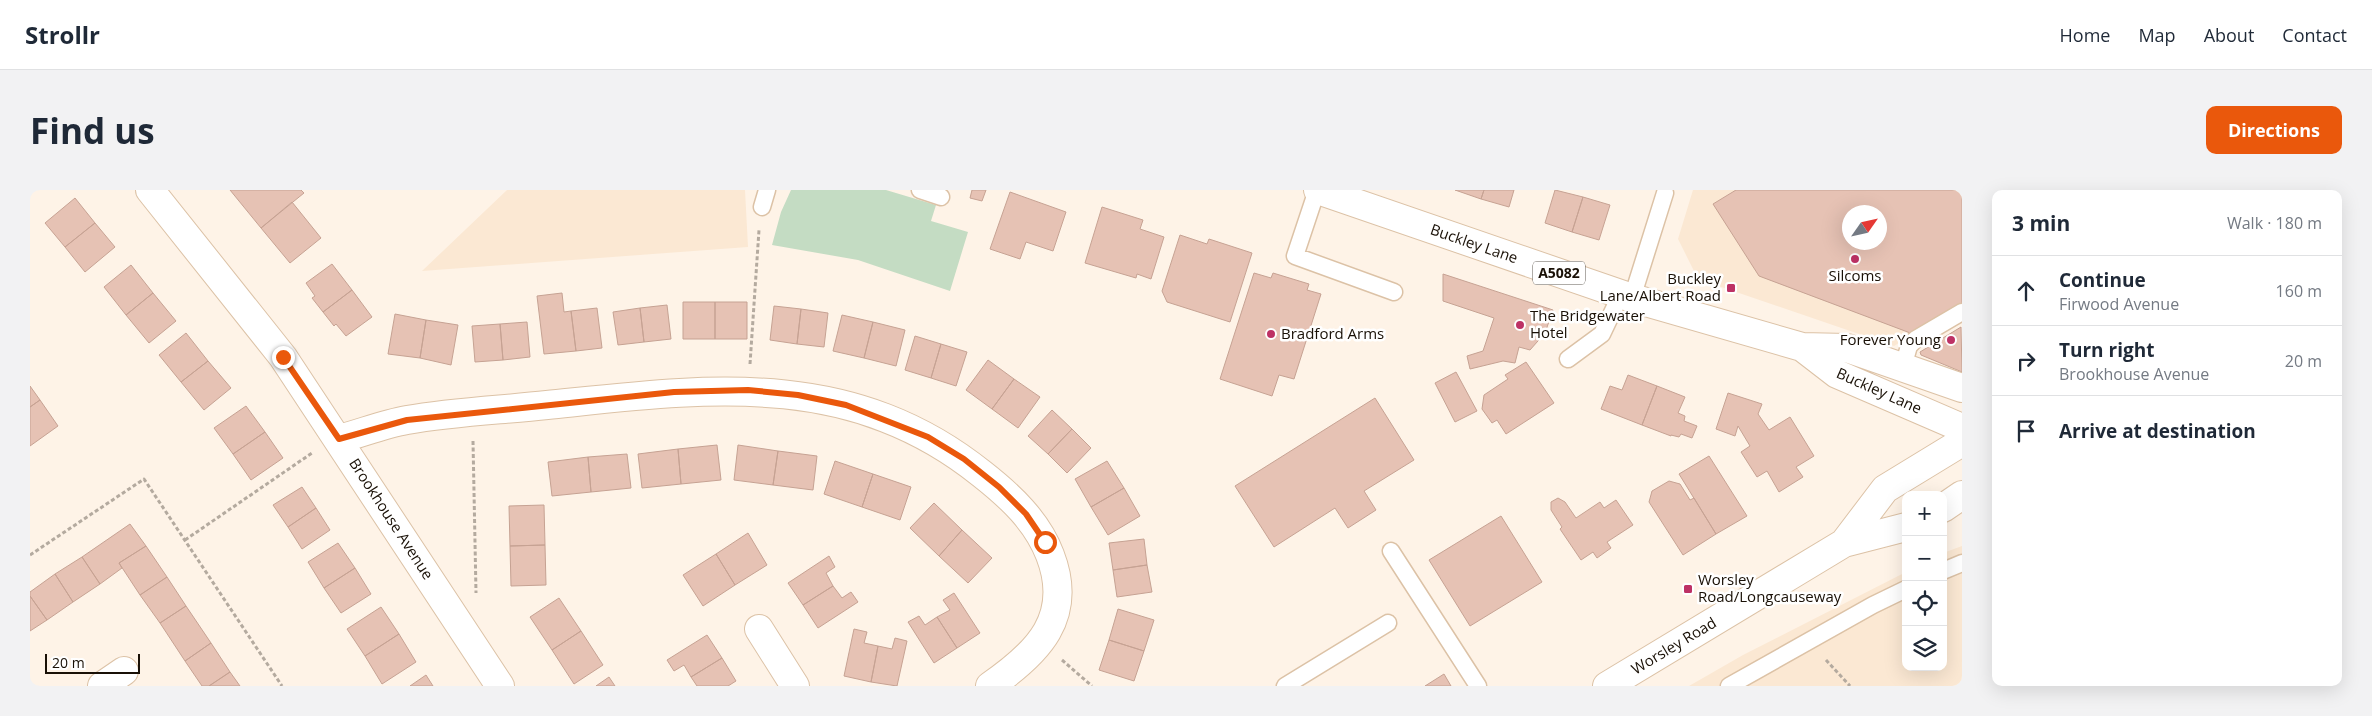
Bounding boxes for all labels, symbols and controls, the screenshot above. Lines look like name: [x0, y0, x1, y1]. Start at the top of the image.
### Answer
text: Strollr: [25, 18, 100, 51]
text: Home: [2060, 23, 2110, 47]
text: Map: [2138, 23, 2176, 47]
text: About: [2204, 23, 2254, 47]
text: Contact: [2282, 23, 2347, 47]
button: Directions: [2206, 106, 2342, 154]
text: Find us: [30, 107, 155, 154]
north arrow: [1842, 205, 1887, 250]
text: 3 min: [2012, 209, 2070, 237]
text: Walk · 180 m: [2227, 212, 2322, 234]
street label: Buckley Lane: [1428, 219, 1521, 267]
marker: Silcoms: [1849, 253, 1861, 265]
road number: A5082: [1533, 262, 1585, 285]
place label: Silcoms: [1828, 265, 1882, 285]
text: Continue: [2059, 267, 2146, 293]
place label: Buckley Lane/Albert Road: [1600, 268, 1721, 305]
icon: ahead: [2012, 277, 2040, 305]
text: 160 m: [2276, 280, 2322, 302]
marker: Buckley Lane/Albert Road: [1725, 282, 1737, 294]
text: Firwood Avenue: [2059, 293, 2179, 315]
place label: The Bridgewater Hotel: [1530, 305, 1645, 342]
marker: The Bridgewater Hotel: [1514, 319, 1526, 331]
place label: Bradford Arms: [1281, 323, 1384, 343]
marker: Bradford Arms: [1265, 328, 1277, 340]
place label: Forever Young: [1840, 329, 1941, 349]
marker: Forever Young: [1945, 334, 1957, 346]
text: Turn right: [2059, 337, 2154, 363]
route end: [272, 346, 295, 369]
icon: right: [2012, 347, 2040, 375]
text: 20 m: [2285, 350, 2322, 372]
street label: Buckley Lane: [1834, 362, 1925, 418]
text: Brookhouse Avenue: [2059, 363, 2209, 385]
icon: arrive: [2012, 417, 2040, 445]
text: Arrive at destination: [2059, 418, 2256, 444]
street label: Brookhouse Avenue: [345, 454, 439, 583]
map controls: [1902, 491, 1947, 671]
button: +: [1902, 491, 1947, 536]
route start: [1034, 531, 1057, 554]
button: −: [1902, 536, 1947, 581]
place label: Worsley Road/Longcauseway: [1698, 569, 1842, 606]
button: locate: [1902, 581, 1947, 626]
marker: Worsley Road/Longcauseway: [1682, 583, 1694, 595]
street label: Worsley Road: [1627, 612, 1720, 678]
button: layers: [1902, 626, 1947, 671]
scale bar: [45, 651, 140, 674]
text: 20 m: [52, 653, 85, 672]

